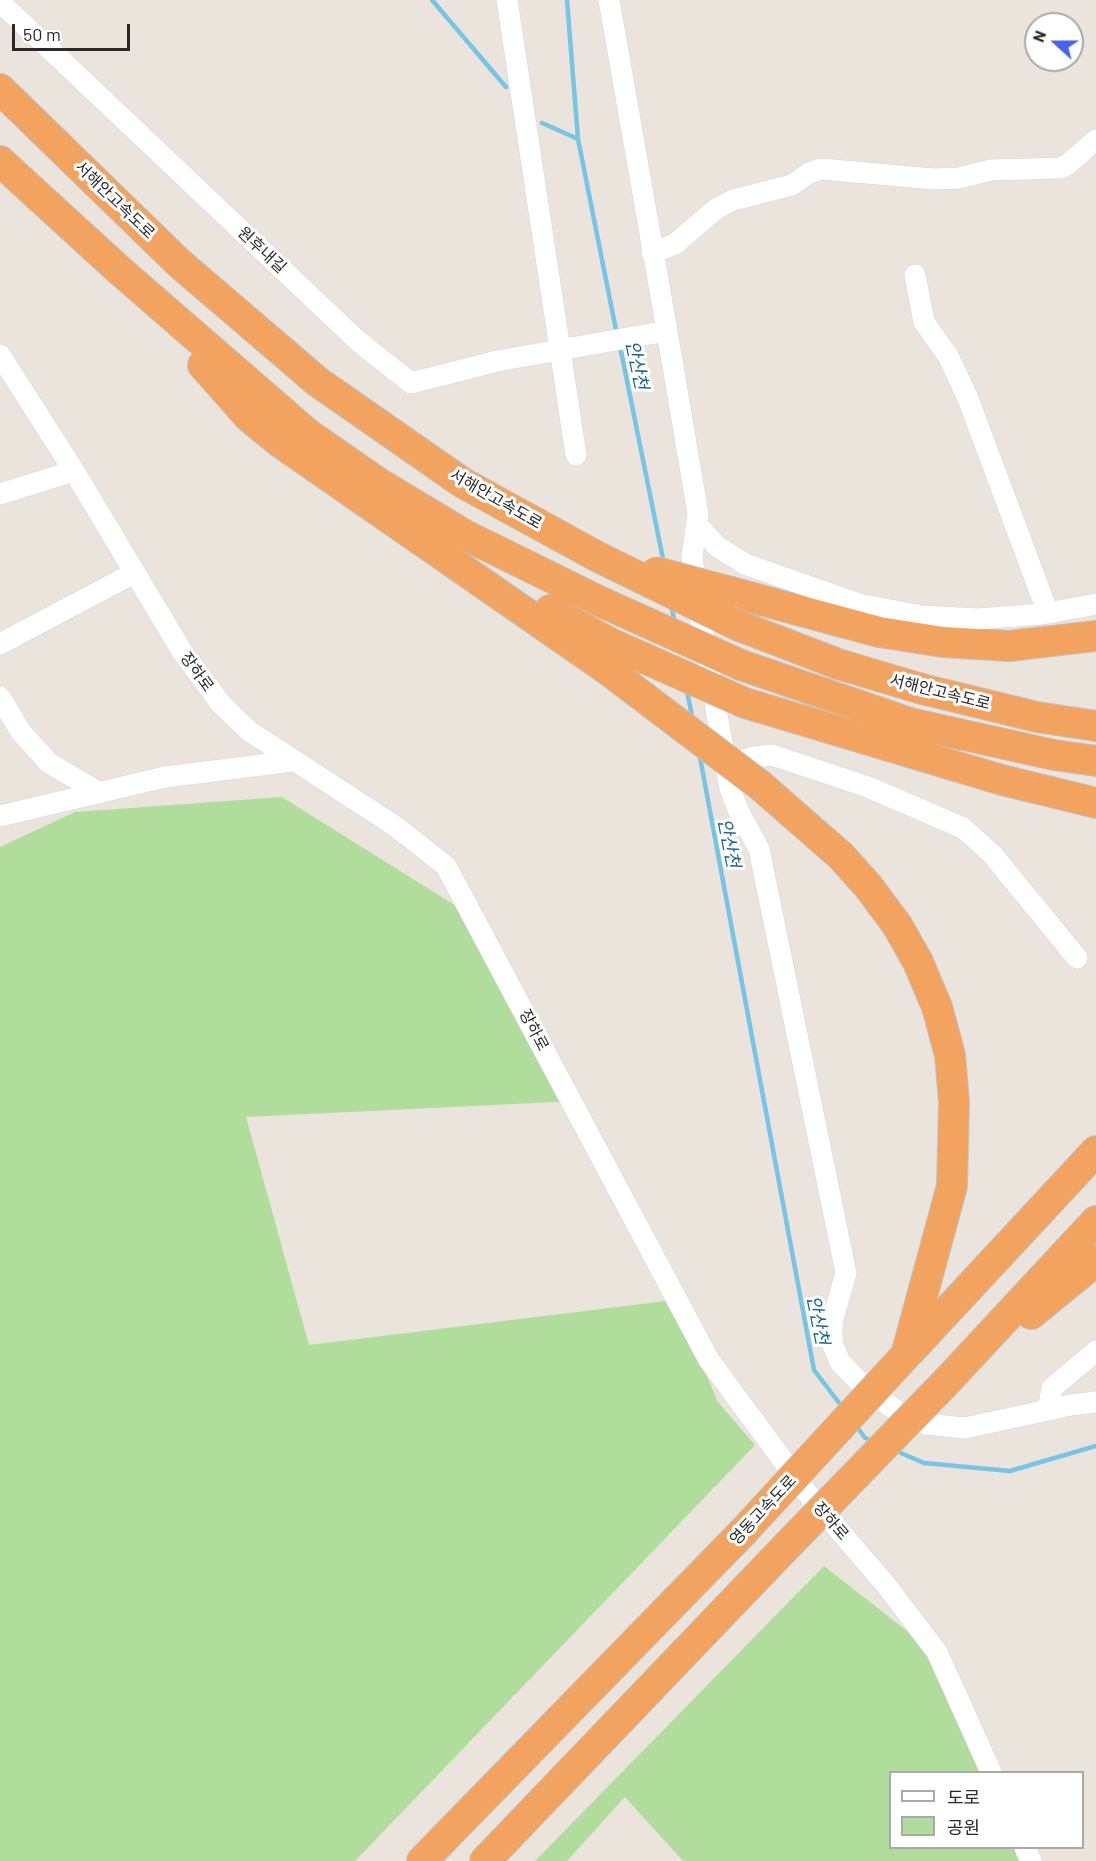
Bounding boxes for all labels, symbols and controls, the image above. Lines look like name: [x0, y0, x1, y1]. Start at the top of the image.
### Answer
scale bar: [15, 12, 134, 50]
north arrow: [1024, 12, 1084, 72]
text: 50 m: [23, 23, 61, 45]
text: N: [1028, 28, 1049, 44]
street label: 서해안고속도로: [71, 157, 159, 243]
street label: 원후내길: [234, 223, 290, 277]
water label: 안산천: [621, 338, 653, 392]
street label: 서해안고속도로: [447, 465, 545, 533]
street label: 장하로: [176, 648, 218, 696]
street label: 서해안고속도로: [888, 670, 992, 714]
water label: 안산천: [714, 817, 744, 869]
street label: 장하로: [515, 1006, 553, 1054]
water label: 안산천: [803, 1294, 833, 1346]
street label: 영동고속도로: [726, 1471, 800, 1549]
street label: 장하로: [809, 1498, 853, 1544]
legend: [889, 1771, 1084, 1849]
text: 도로: [947, 1786, 980, 1808]
text: 공원: [947, 1816, 980, 1838]

